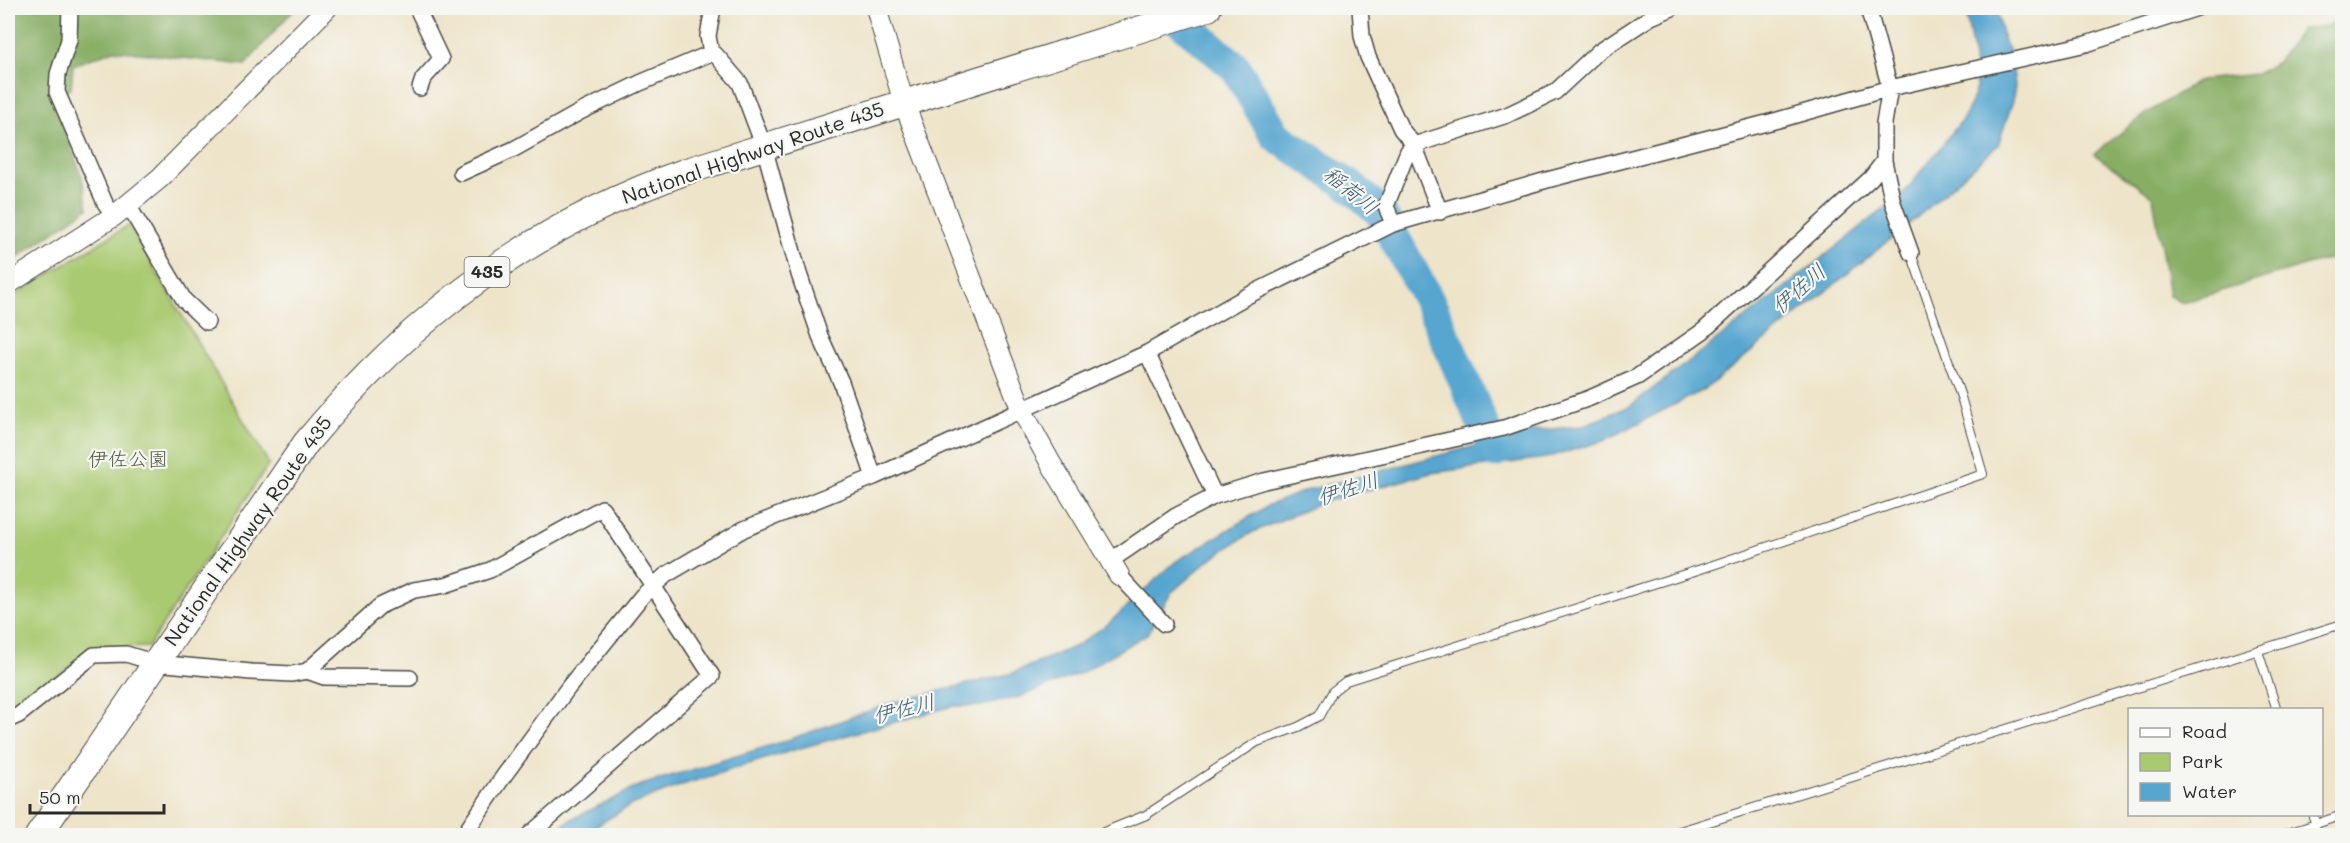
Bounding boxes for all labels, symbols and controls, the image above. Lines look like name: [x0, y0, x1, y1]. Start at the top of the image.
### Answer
street label: National Highway Route 435: [618, 95, 887, 209]
water label: 稲荷川: [1319, 160, 1385, 220]
road number: 435: [464, 257, 510, 287]
water label: 伊佐川: [1765, 257, 1831, 319]
street label: National Highway Route 435: [158, 410, 337, 651]
park label: 伊佐公園: [88, 445, 168, 471]
water label: 伊佐川: [1313, 465, 1382, 510]
water label: 伊佐川: [870, 687, 937, 728]
legend: [2128, 708, 2323, 816]
text: Road: [2182, 719, 2227, 743]
text: Park: [2182, 749, 2223, 773]
scale bar: [30, 777, 164, 815]
text: Water: [2182, 779, 2237, 803]
text: 50 m: [39, 785, 81, 809]

